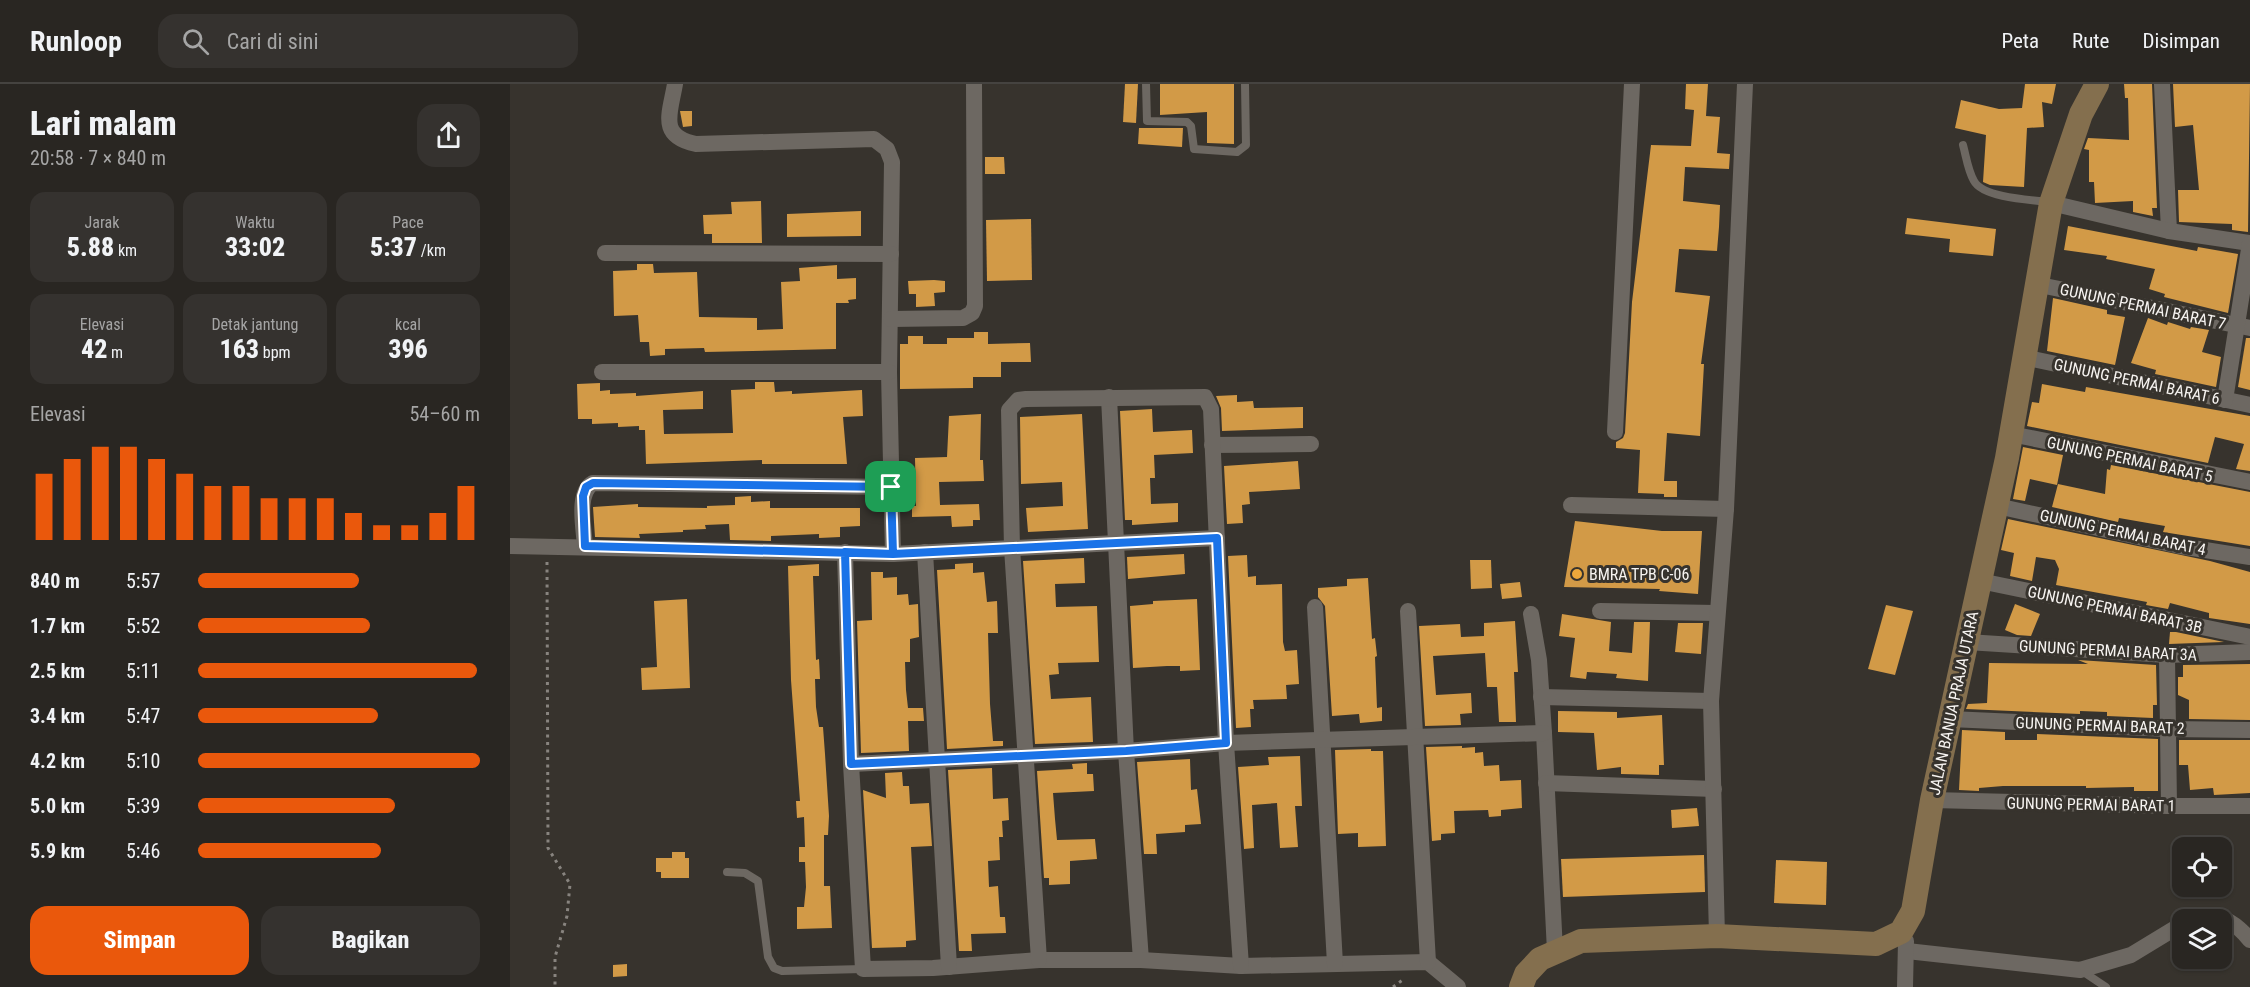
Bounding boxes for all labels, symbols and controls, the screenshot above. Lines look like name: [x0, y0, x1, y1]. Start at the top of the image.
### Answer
search box: [158, 14, 578, 68]
text: Runloop: [30, 25, 122, 58]
icon: search: [179, 25, 212, 58]
text: Cari di sini: [227, 29, 318, 54]
text: Peta: [2001, 29, 2039, 53]
text: Rute: [2072, 29, 2109, 53]
text: Disimpan: [2142, 29, 2220, 53]
text: Lari malam: [30, 104, 177, 143]
button: share: [417, 104, 480, 167]
text: 20:58 · 7 × 840 m: [30, 146, 166, 170]
text: Jarak: [85, 213, 119, 232]
text: Waktu: [235, 213, 275, 232]
text: Pace: [392, 213, 424, 232]
text: 5.88: [67, 232, 114, 262]
text: 33:02: [225, 232, 285, 262]
text: 5:37: [370, 232, 417, 262]
text: km: [114, 241, 137, 260]
text: /km: [417, 241, 446, 260]
street label: GUNUNG PERMAI BARAT 7: [2058, 280, 2228, 333]
text: Elevasi: [80, 315, 124, 334]
text: Detak jantung: [211, 315, 299, 334]
text: kcal: [395, 315, 421, 334]
text: 42: [81, 334, 107, 364]
text: 163: [219, 334, 259, 364]
text: 396: [388, 334, 428, 364]
text: m: [107, 343, 123, 362]
text: bpm: [259, 343, 291, 362]
street label: GUNUNG PERMAI BARAT 6: [2052, 355, 2222, 408]
text: Elevasi: [30, 402, 85, 426]
text: 54–60 m: [409, 402, 480, 426]
street label: GUNUNG PERMAI BARAT 5: [2045, 433, 2215, 486]
pin: [865, 461, 916, 512]
icon: arrive: [874, 470, 907, 503]
street label: GUNUNG PERMAI BARAT 4: [2038, 506, 2208, 559]
place label: BMRA TPB C-06: [1589, 565, 1689, 584]
marker: BMRA TPB C-06: [1570, 567, 1584, 581]
text: 840 m: [30, 569, 80, 593]
text: 5:57: [126, 569, 160, 593]
street label: GUNUNG PERMAI BARAT 3B: [2026, 582, 2204, 637]
street label: JALAN BANUA PRAJA UTARA: [1925, 609, 1982, 797]
text: 1.7 km: [30, 614, 85, 638]
text: 5:52: [126, 614, 160, 638]
street label: GUNUNG PERMAI BARAT 3A: [2018, 636, 2197, 665]
text: 2.5 km: [30, 659, 85, 683]
text: 5:11: [126, 659, 160, 683]
text: 3.4 km: [30, 704, 85, 728]
text: 5:47: [126, 704, 160, 728]
street label: GUNUNG PERMAI BARAT 2: [2015, 713, 2185, 738]
text: 4.2 km: [30, 749, 85, 773]
text: 5:10: [126, 749, 160, 773]
text: 5.0 km: [30, 794, 85, 818]
text: 5:39: [126, 794, 160, 818]
street label: GUNUNG PERMAI BARAT 1: [2006, 794, 2176, 815]
map controls: [2172, 837, 2232, 969]
button: locate: [2172, 837, 2232, 897]
text: 5.9 km: [30, 839, 85, 863]
text: 5:46: [126, 839, 160, 863]
button: Simpan: [30, 906, 249, 975]
button: Bagikan: [261, 906, 480, 975]
button: layers: [2172, 909, 2232, 969]

